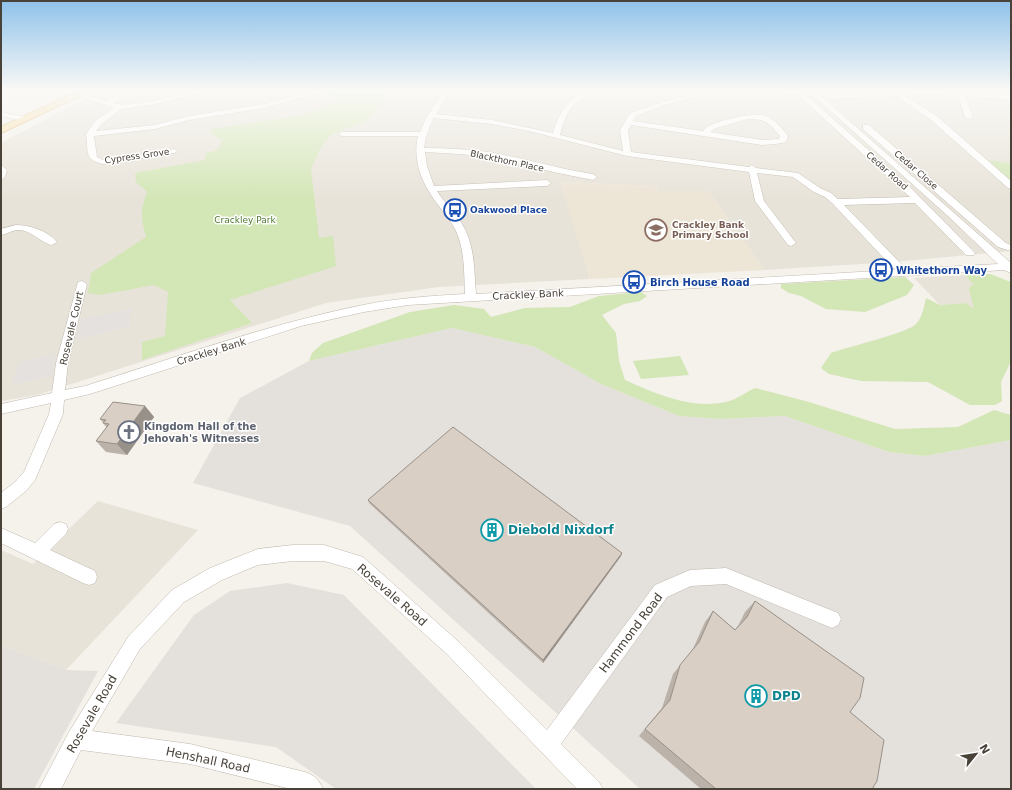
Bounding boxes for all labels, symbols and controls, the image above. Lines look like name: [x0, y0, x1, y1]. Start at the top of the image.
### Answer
street label: Cypress Grove: [104, 146, 171, 166]
street label: Blackthorn Place: [469, 148, 545, 174]
street label: Cedar Close: [892, 148, 940, 192]
street label: Cedar Road: [864, 150, 910, 192]
bus stop icon: Oakwood Place: [442, 197, 468, 223]
place label: Oakwood Place: [470, 205, 547, 215]
park label: Crackley Park: [214, 215, 276, 225]
school or university icon: Crackley Bank Primary School: [643, 217, 669, 243]
place label: Crackley Bank Primary School: [672, 220, 749, 240]
bus stop icon: Whitethorn Way: [868, 257, 894, 283]
place label: Whitethorn Way: [896, 265, 988, 276]
bus stop icon: Birch House Road: [621, 269, 647, 295]
place label: Birch House Road: [650, 277, 750, 288]
street label: Crackley Bank: [492, 287, 564, 302]
street label: Rosevale Court: [58, 290, 85, 366]
street label: Crackley Bank: [175, 336, 247, 367]
church icon: Kingdom Hall of the Jehovah's Witnesses: [116, 419, 142, 445]
place label: Kingdom Hall of the Jehovah's Witnesses: [143, 421, 259, 444]
building icon: Diebold Nixdorf: [479, 517, 505, 543]
place label: Diebold Nixdorf: [508, 523, 615, 537]
street label: Rosevale Road: [354, 561, 430, 629]
street label: Hammond Road: [596, 590, 666, 676]
street label: Rosevale Road: [64, 672, 120, 756]
building icon: DPD: [743, 683, 769, 709]
place label: DPD: [772, 689, 801, 703]
north arrow: [956, 734, 996, 774]
text: N: [976, 742, 992, 756]
street label: Henshall Road: [165, 744, 251, 776]

